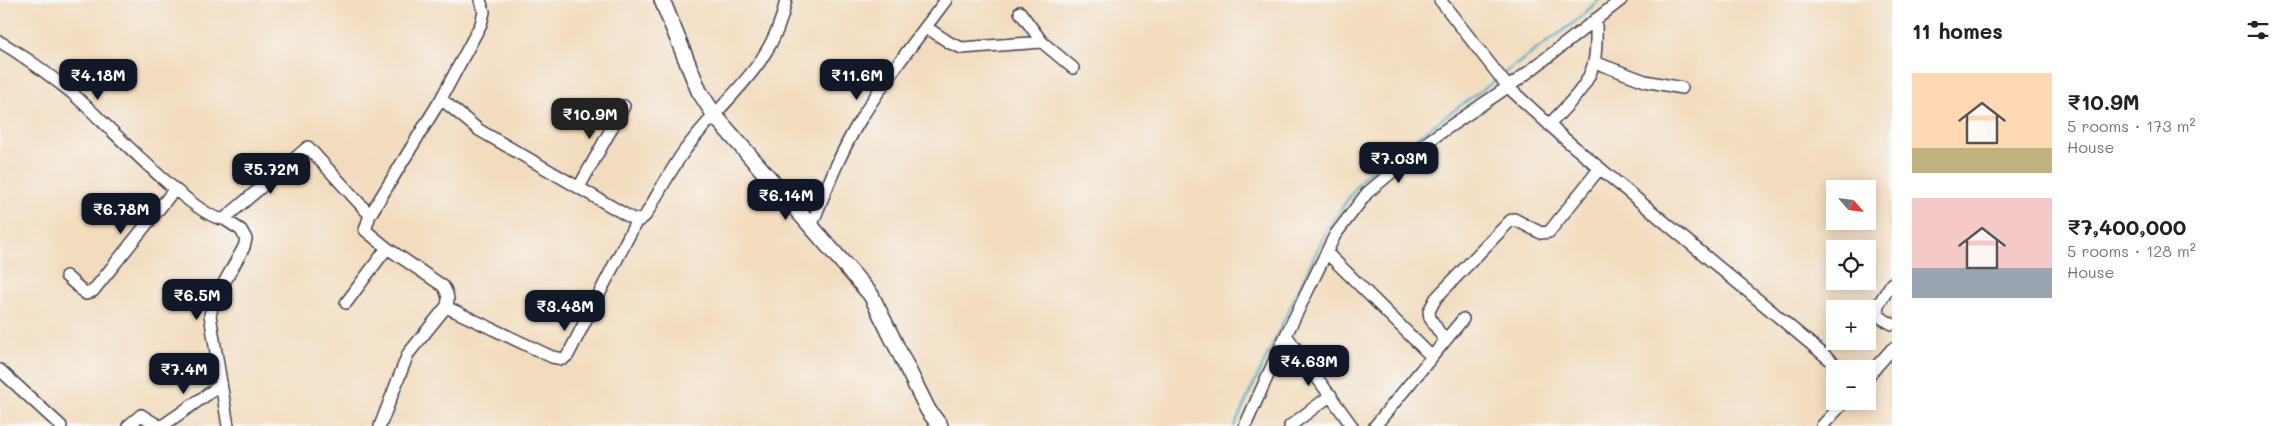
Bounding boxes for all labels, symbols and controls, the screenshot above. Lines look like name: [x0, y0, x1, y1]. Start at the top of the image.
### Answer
icon: filters: [2244, 16, 2272, 44]
text: 11 homes: [1912, 17, 2003, 44]
pin: ₹4.18M: [57, 58, 139, 101]
pin: ₹11.6M: [816, 58, 898, 101]
text: ₹4.18M: [70, 64, 126, 85]
text: ₹11.6M: [831, 64, 883, 85]
text: ₹10.9M: [2067, 88, 2140, 115]
icon: home: [1952, 93, 2012, 153]
pin: ₹10.9M: [549, 98, 631, 140]
text: ₹10.9M: [562, 103, 618, 124]
text: 5 rooms · 173 m²: [2067, 115, 2196, 136]
text: House: [2067, 136, 2114, 157]
pin: ₹7.03M: [1358, 142, 1440, 184]
text: ₹7.03M: [1370, 147, 1428, 168]
pin: ₹5.72M: [230, 152, 312, 195]
text: ₹5.72M: [243, 158, 299, 179]
pin: ₹6.14M: [745, 178, 827, 221]
north arrow: [1826, 180, 1876, 230]
map controls: [1826, 180, 1876, 410]
text: ₹6.14M: [758, 184, 814, 205]
pin: ₹6.78M: [80, 192, 162, 235]
text: ₹6.78M: [93, 198, 149, 219]
text: ₹7,400,000: [2067, 213, 2186, 240]
icon: home: [1952, 218, 2012, 278]
button: locate: [1826, 240, 1876, 290]
text: 5 rooms · 128 m²: [2067, 240, 2196, 261]
text: House: [2067, 261, 2114, 282]
pin: ₹6.5M: [162, 278, 232, 321]
text: ₹6.5M: [173, 284, 221, 305]
pin: ₹3.48M: [524, 290, 606, 332]
text: ₹3.48M: [536, 295, 594, 316]
button: +: [1826, 300, 1876, 350]
pin: ₹4.63M: [1268, 344, 1350, 387]
text: ₹4.63M: [1280, 350, 1338, 371]
pin: ₹7.4M: [149, 352, 219, 395]
text: ₹7.4M: [160, 358, 208, 379]
button: −: [1826, 360, 1876, 410]

